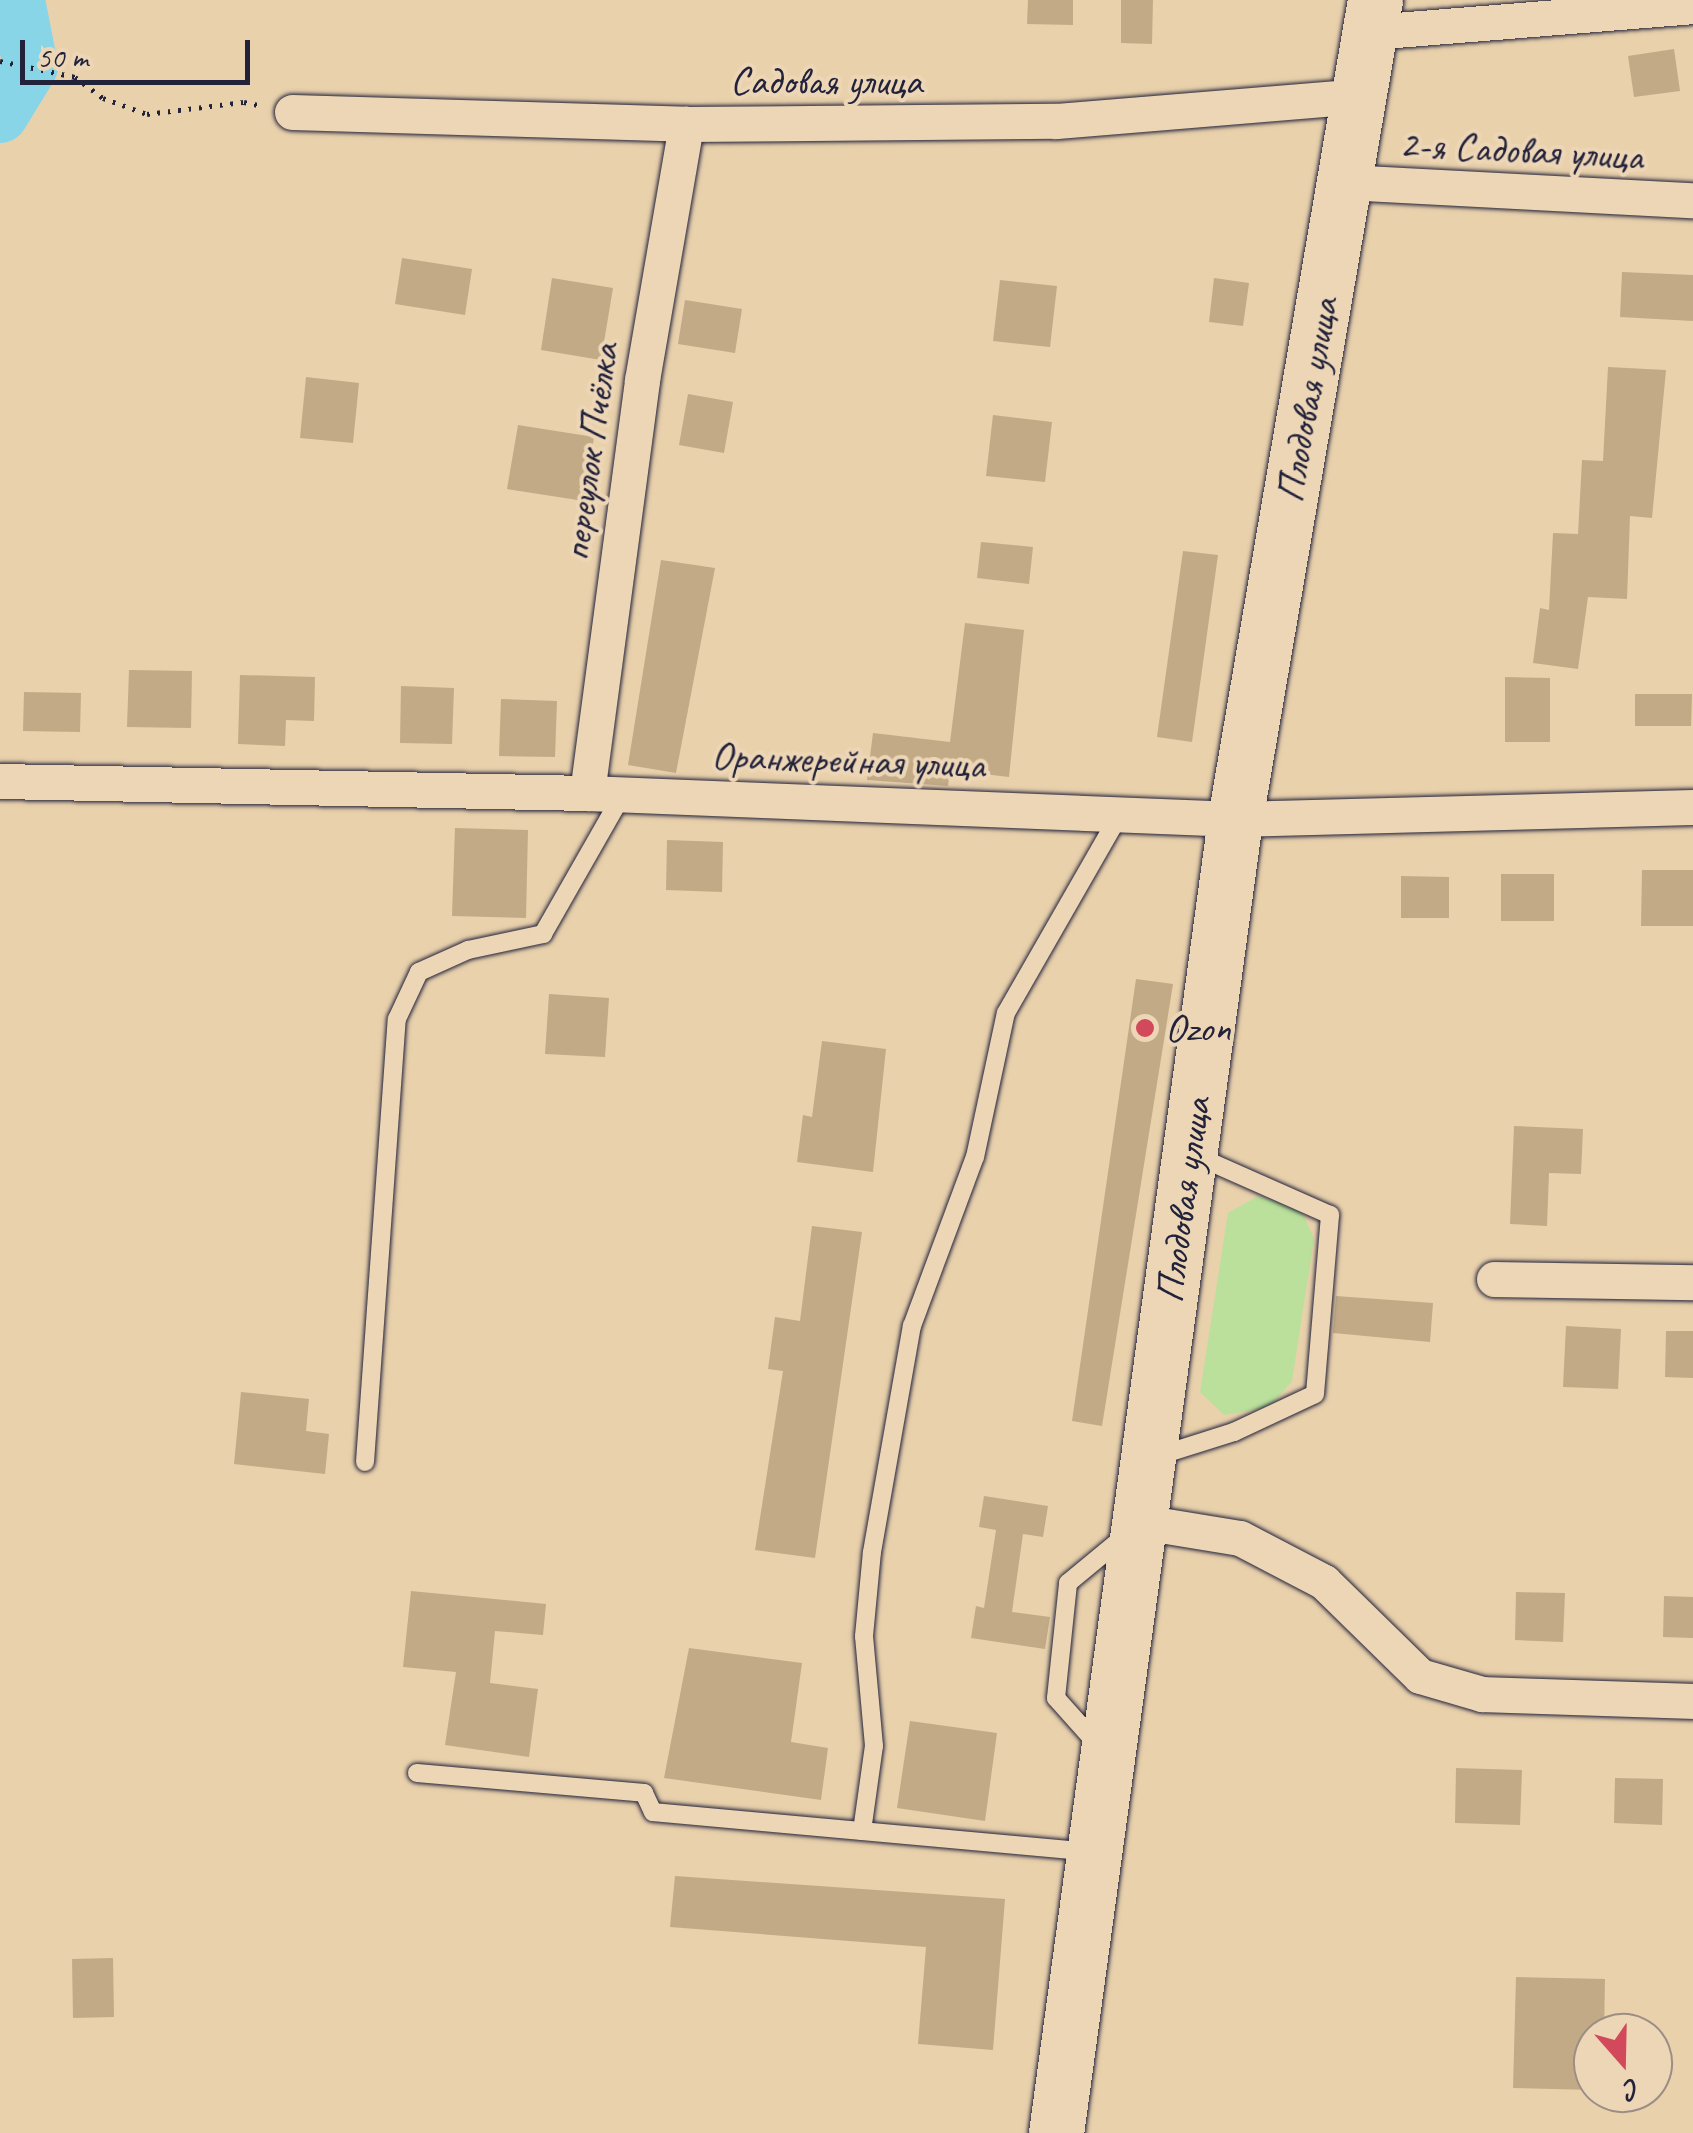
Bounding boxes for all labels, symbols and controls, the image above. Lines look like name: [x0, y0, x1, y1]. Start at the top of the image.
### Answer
scale bar: [25, 20, 255, 82]
text: 50 m: [37, 38, 88, 76]
street label: Садовая улица: [729, 57, 923, 105]
street label: 2-я Садовая улица: [1395, 120, 1647, 180]
street label: Плодовая улица: [1265, 293, 1349, 507]
street label: переулок Пчёлка: [551, 341, 629, 563]
street label: Оранжерейная улица: [708, 731, 988, 789]
place label: Ozon: [1165, 1004, 1231, 1052]
marker: Ozon: [1134, 1017, 1156, 1039]
street label: Плодовая улица: [1145, 1093, 1221, 1307]
north arrow: [1573, 2013, 1673, 2113]
text: С: [1620, 2071, 1645, 2109]

